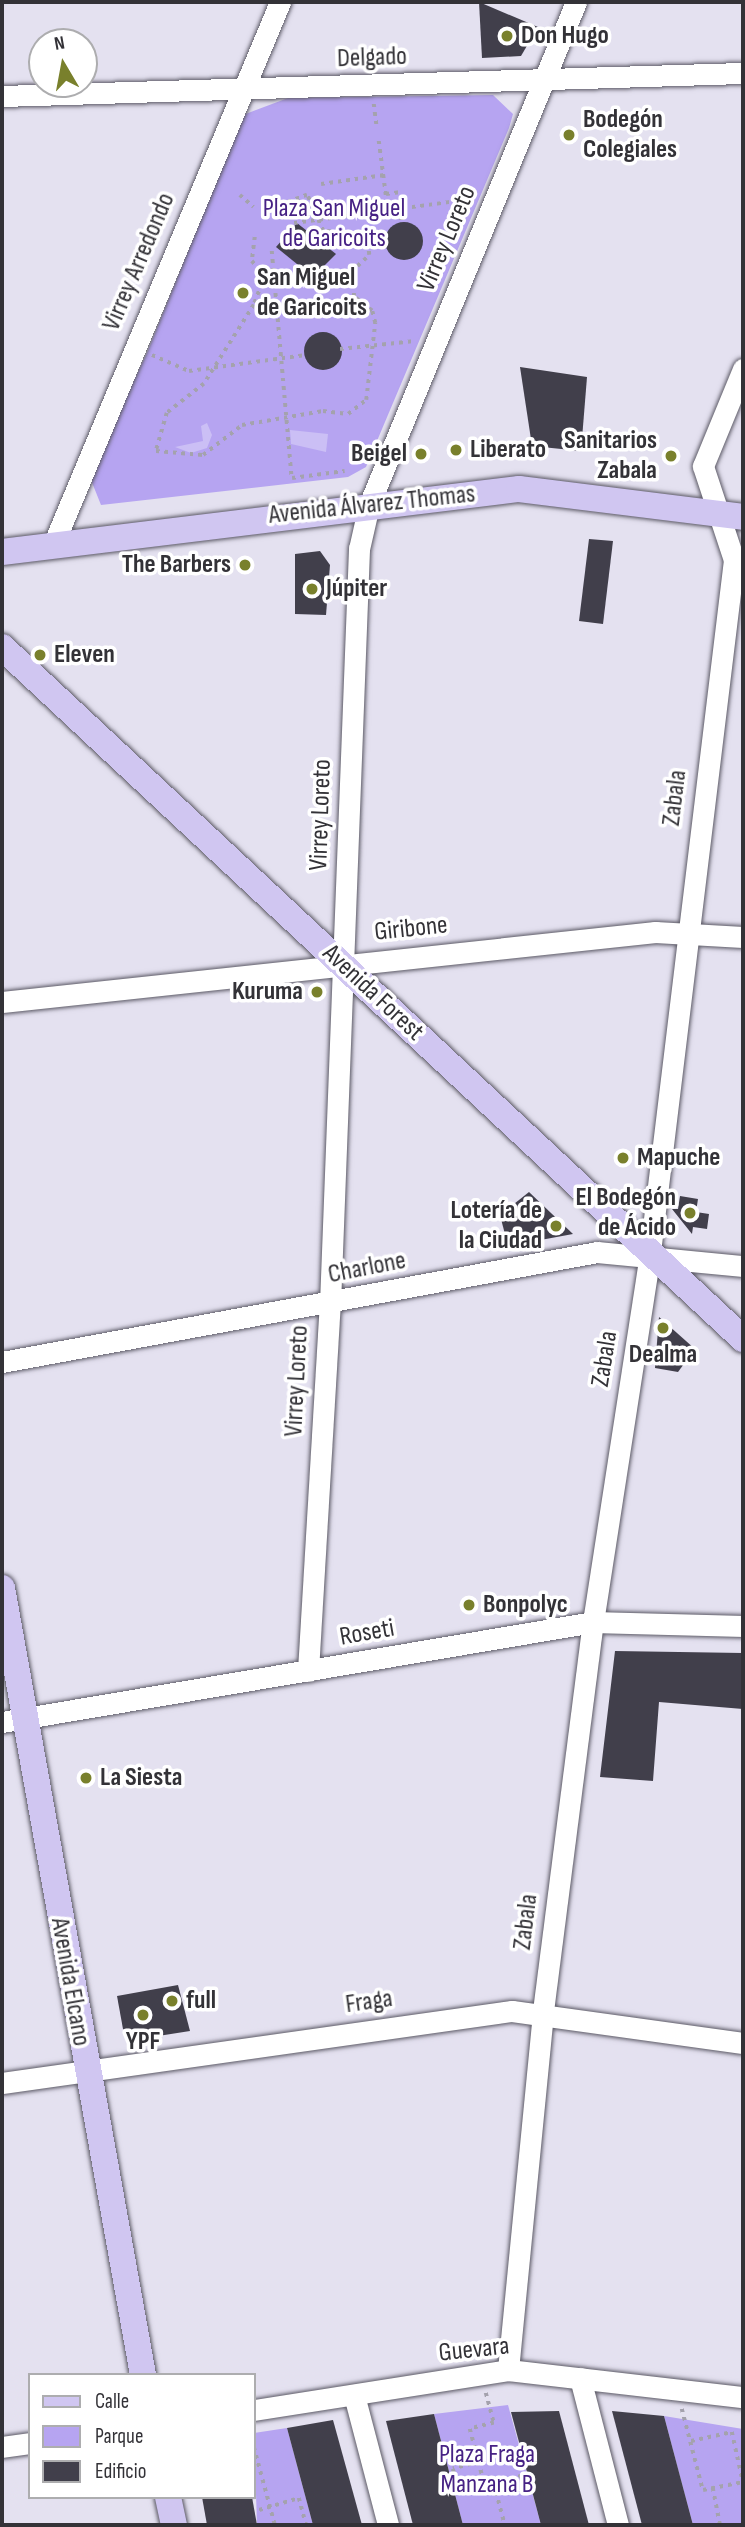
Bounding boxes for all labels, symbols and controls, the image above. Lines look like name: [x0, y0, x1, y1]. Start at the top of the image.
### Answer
place label: Don Hugo: [521, 20, 609, 52]
north arrow: [28, 28, 98, 98]
marker: Don Hugo: [499, 28, 515, 44]
text: N: [53, 32, 67, 56]
street label: Delgado: [337, 41, 407, 75]
place label: Bodegón Colegiales: [583, 104, 677, 166]
marker: Bodegón Colegiales: [561, 127, 577, 143]
street label: Virrey Loreto: [411, 182, 483, 296]
street label: Virrey Arredondo: [96, 188, 182, 336]
park label: Plaza San Miguel de Garicoits: [263, 193, 405, 255]
place label: San Miguel de Garicoits: [257, 262, 367, 324]
marker: San Miguel de Garicoits: [235, 285, 251, 301]
place label: Sanitarios Zabala: [564, 425, 657, 486]
place label: Liberato: [470, 434, 546, 466]
place label: Beigel: [351, 438, 407, 470]
marker: Liberato: [448, 442, 464, 458]
marker: Beigel: [413, 446, 429, 462]
marker: Sanitarios Zabala: [663, 448, 679, 464]
street label: Avenida Álvarez Thomas: [267, 479, 477, 531]
place label: The Barbers: [122, 549, 231, 581]
marker: The Barbers: [237, 557, 253, 573]
place label: Júpiter: [326, 573, 387, 605]
marker: Júpiter: [304, 581, 320, 597]
place label: Eleven: [54, 639, 115, 671]
marker: Eleven: [32, 647, 48, 663]
street label: Virrey Loreto: [303, 759, 339, 871]
street label: Zabala: [656, 768, 694, 828]
street label: Giribone: [373, 910, 449, 948]
street label: Avenida Forest: [316, 938, 430, 1048]
place label: Kuruma: [232, 976, 303, 1008]
marker: Kuruma: [309, 984, 325, 1000]
place label: Mapuche: [637, 1142, 720, 1174]
marker: Mapuche: [615, 1150, 631, 1166]
place label: El Bodegón de Ácido: [576, 1182, 676, 1244]
place label: Lotería de la Ciudad: [451, 1195, 542, 1256]
marker: El Bodegón de Ácido: [682, 1205, 698, 1221]
marker: Lotería de la Ciudad: [548, 1218, 564, 1234]
street label: Charlone: [326, 1245, 408, 1291]
marker: Dealma: [655, 1320, 671, 1336]
street label: Virrey Loreto: [279, 1324, 315, 1438]
street label: Zabala: [585, 1329, 625, 1389]
place label: Dealma: [629, 1339, 697, 1371]
place label: Bonpolyc: [483, 1589, 568, 1621]
marker: Bonpolyc: [461, 1597, 477, 1613]
street label: Roseti: [337, 1613, 397, 1653]
place label: La Siesta: [100, 1762, 182, 1794]
marker: La Siesta: [78, 1770, 94, 1786]
street label: Zabala: [507, 1892, 545, 1952]
street label: Avenida Elcano: [43, 1915, 97, 2049]
street label: Fraga: [344, 1983, 394, 2021]
place label: full: [186, 1985, 216, 2017]
marker: full: [164, 1993, 180, 2009]
marker: YPF: [135, 2007, 151, 2023]
place label: YPF: [126, 2026, 160, 2058]
street label: Guevara: [437, 2331, 511, 2369]
legend: [28, 2373, 256, 2499]
text: Calle: [95, 2389, 129, 2414]
text: Parque: [95, 2424, 143, 2449]
park label: Plaza Fraga Manzana B: [439, 2439, 535, 2500]
text: Edificio: [95, 2459, 146, 2484]

